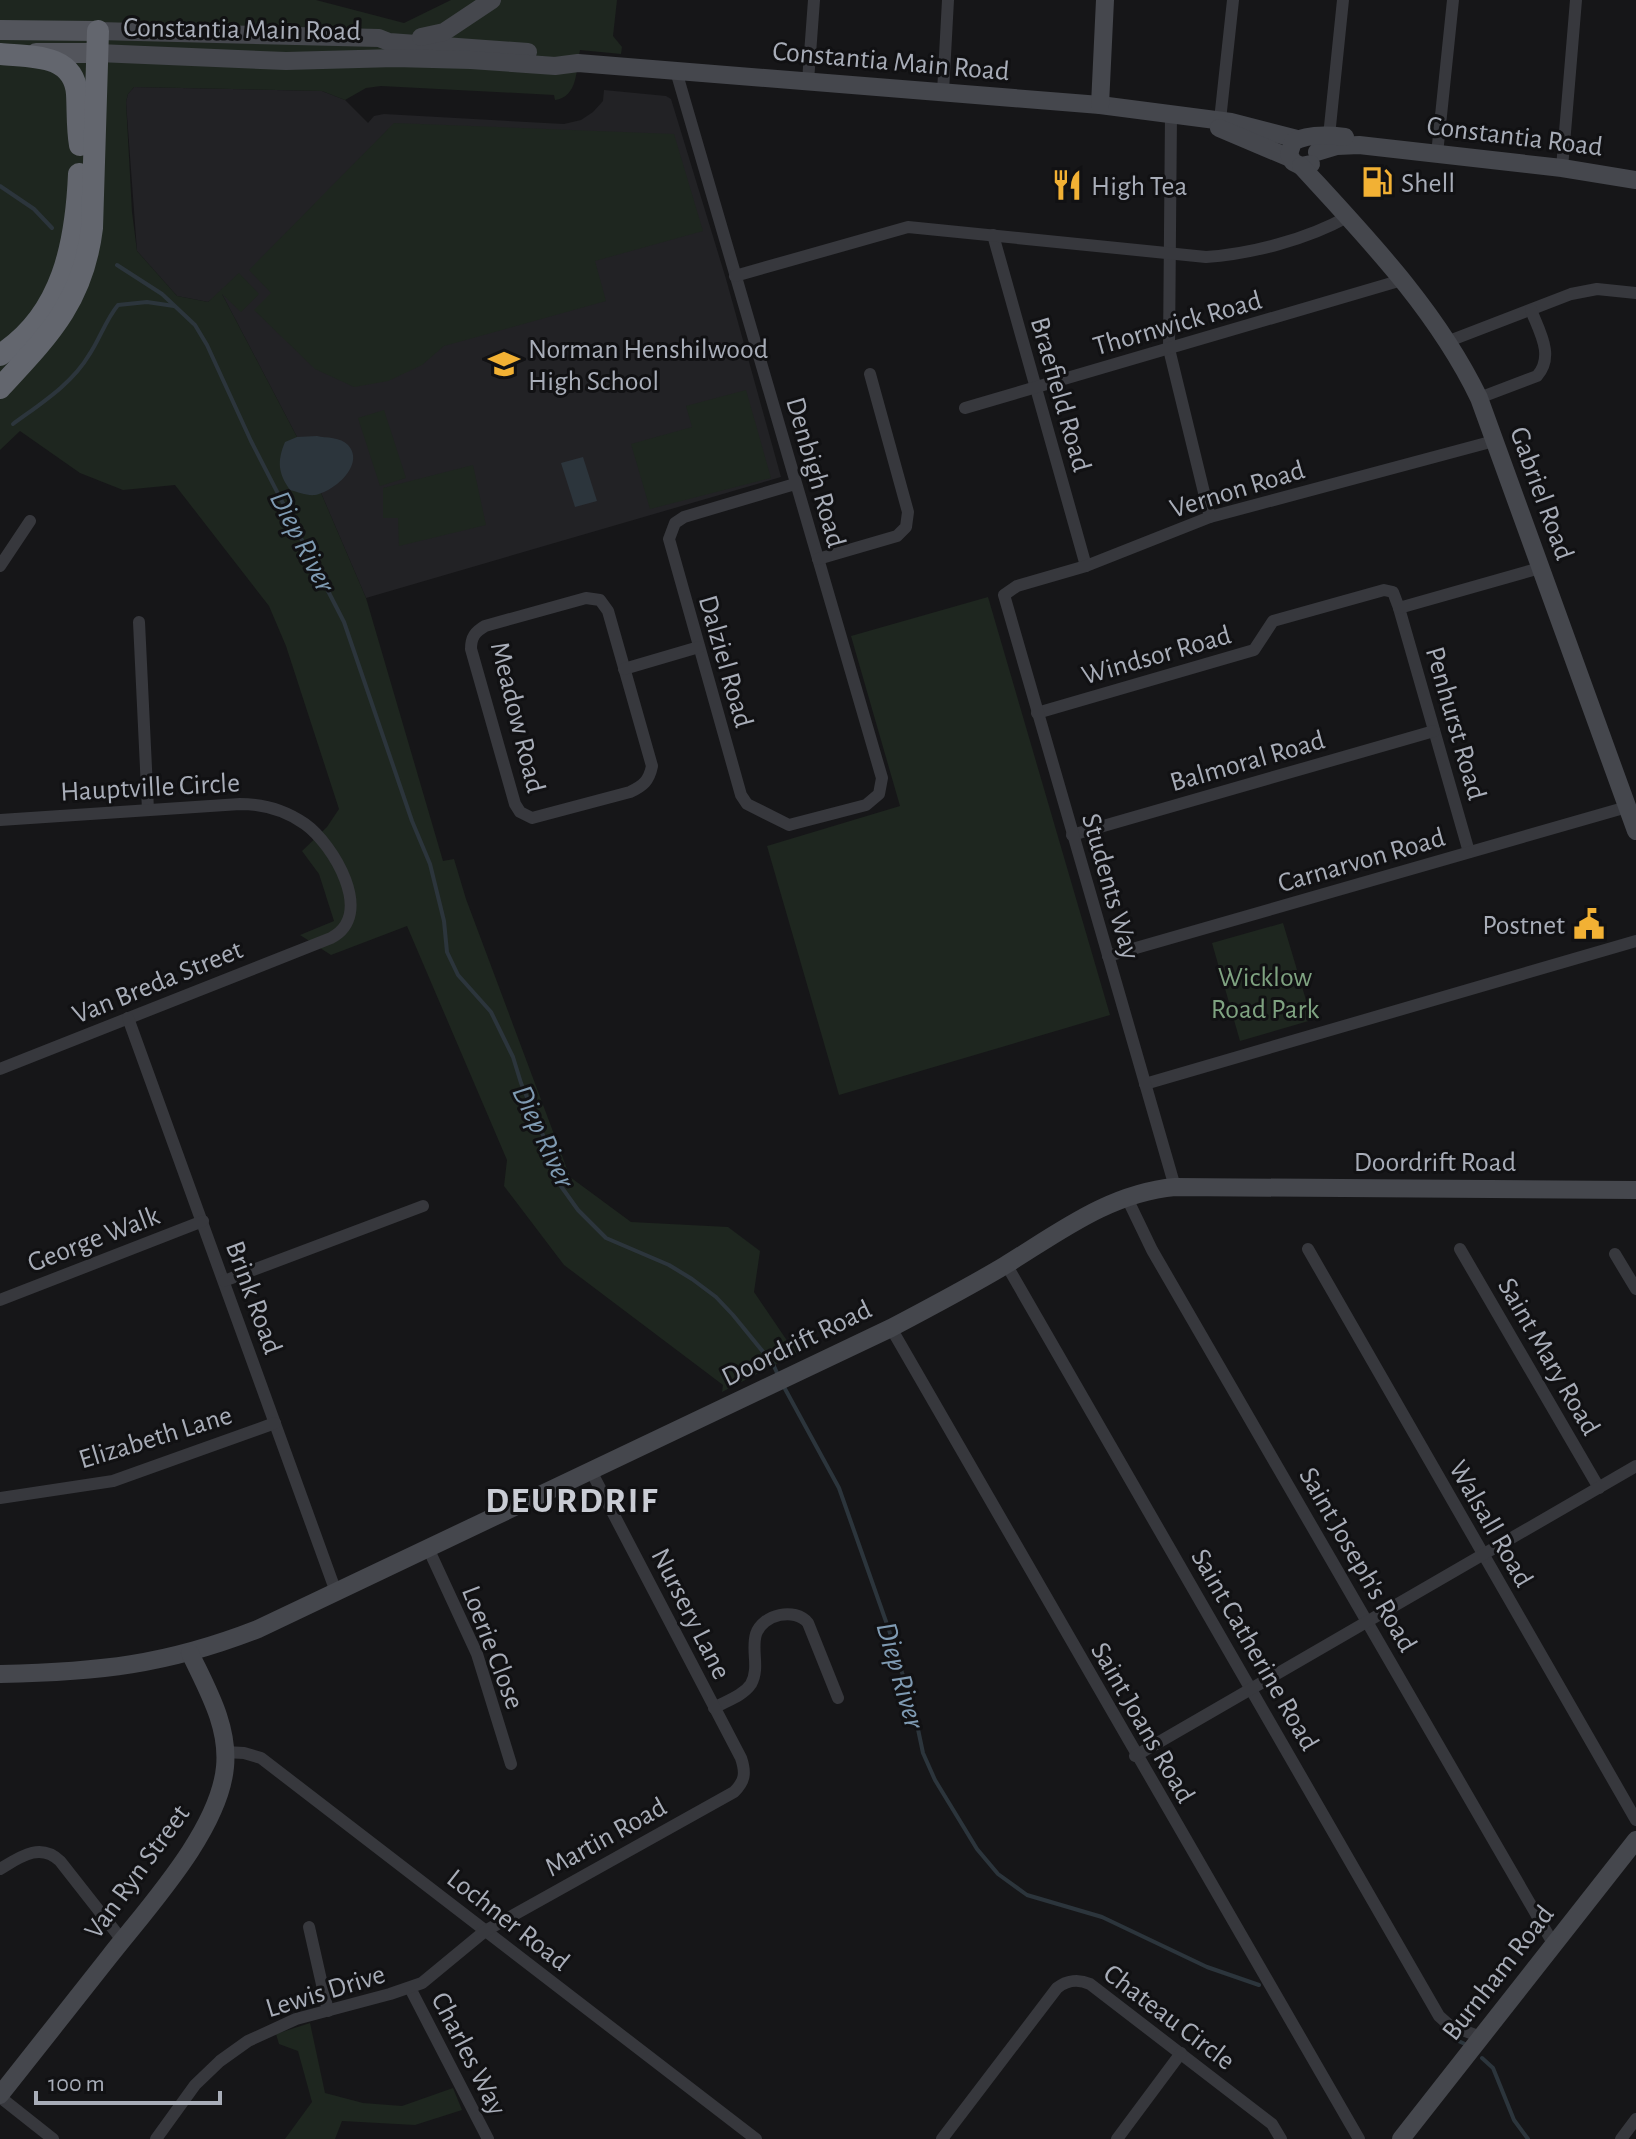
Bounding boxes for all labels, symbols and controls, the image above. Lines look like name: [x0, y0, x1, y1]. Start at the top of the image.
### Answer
street label: Constantia Main Road: [123, 14, 361, 46]
street label: Constantia Main Road: [771, 38, 1011, 86]
street label: Constantia Road: [1425, 112, 1604, 162]
fuel station icon: Shell: [1360, 165, 1394, 199]
restaurant icon: High Tea: [1050, 168, 1084, 202]
place label: Shell: [1401, 170, 1455, 198]
place label: High Tea: [1091, 173, 1188, 201]
street label: Thornwick Road: [1090, 286, 1265, 361]
street label: Braefield Road: [1025, 314, 1096, 475]
place label: Norman Henshilwood High School: [528, 336, 768, 396]
school or university icon: Norman Henshilwood High School: [487, 347, 521, 381]
street label: Denbigh Road: [780, 394, 850, 551]
street label: Gabriel Road: [1504, 423, 1578, 564]
street label: Vernon Road: [1167, 456, 1308, 524]
water label: Diep River: [264, 486, 341, 598]
street label: Dalziel Road: [693, 592, 757, 731]
street label: Windsor Road: [1079, 621, 1234, 691]
street label: Meadow Road: [485, 639, 549, 796]
street label: Penhurst Road: [1420, 644, 1490, 803]
street label: Balmoral Road: [1167, 726, 1328, 797]
street label: Hauptville Circle: [60, 769, 241, 807]
street label: Students Way: [1076, 811, 1144, 963]
street label: Carnarvon Road: [1275, 824, 1448, 898]
public building icon: Postnet: [1572, 907, 1606, 941]
place label: Postnet: [1482, 912, 1565, 940]
street label: Van Breda Street: [69, 936, 247, 1030]
park label: Wicklow Road Park: [1211, 964, 1320, 1024]
water label: Diep River: [506, 1081, 580, 1193]
street label: Doordrift Road: [1354, 1149, 1516, 1177]
street label: George Walk: [24, 1202, 164, 1278]
street label: Brink Road: [220, 1237, 286, 1358]
street label: Saint Mary Road: [1492, 1274, 1605, 1440]
street label: Doordrift Road: [718, 1296, 876, 1392]
street label: Elizabeth Lane: [76, 1401, 236, 1475]
street label: Walsall Road: [1443, 1456, 1538, 1592]
street label: Saint Joseph's Road: [1293, 1463, 1421, 1657]
district label: DEURDRIF: [485, 1483, 659, 1519]
street label: Nursery Lane: [645, 1544, 735, 1684]
street label: Saint Catherine Road: [1185, 1544, 1323, 1756]
street label: Loerie Close: [456, 1582, 528, 1713]
water label: Diep River: [871, 1619, 930, 1733]
street label: Saint Joans Road: [1085, 1638, 1199, 1808]
street label: Martin Road: [541, 1793, 671, 1882]
street label: Van Ryn Street: [80, 1800, 195, 1944]
street label: Lochner Road: [441, 1864, 574, 1977]
street label: Burnham Road: [1438, 1901, 1560, 2046]
street label: Chateau Circle: [1098, 1959, 1240, 2076]
street label: Lewis Drive: [263, 1961, 389, 2023]
street label: Charles Way: [425, 1988, 511, 2120]
scale bar: [36, 2055, 220, 2105]
text: 100 m: [48, 2072, 105, 2096]

